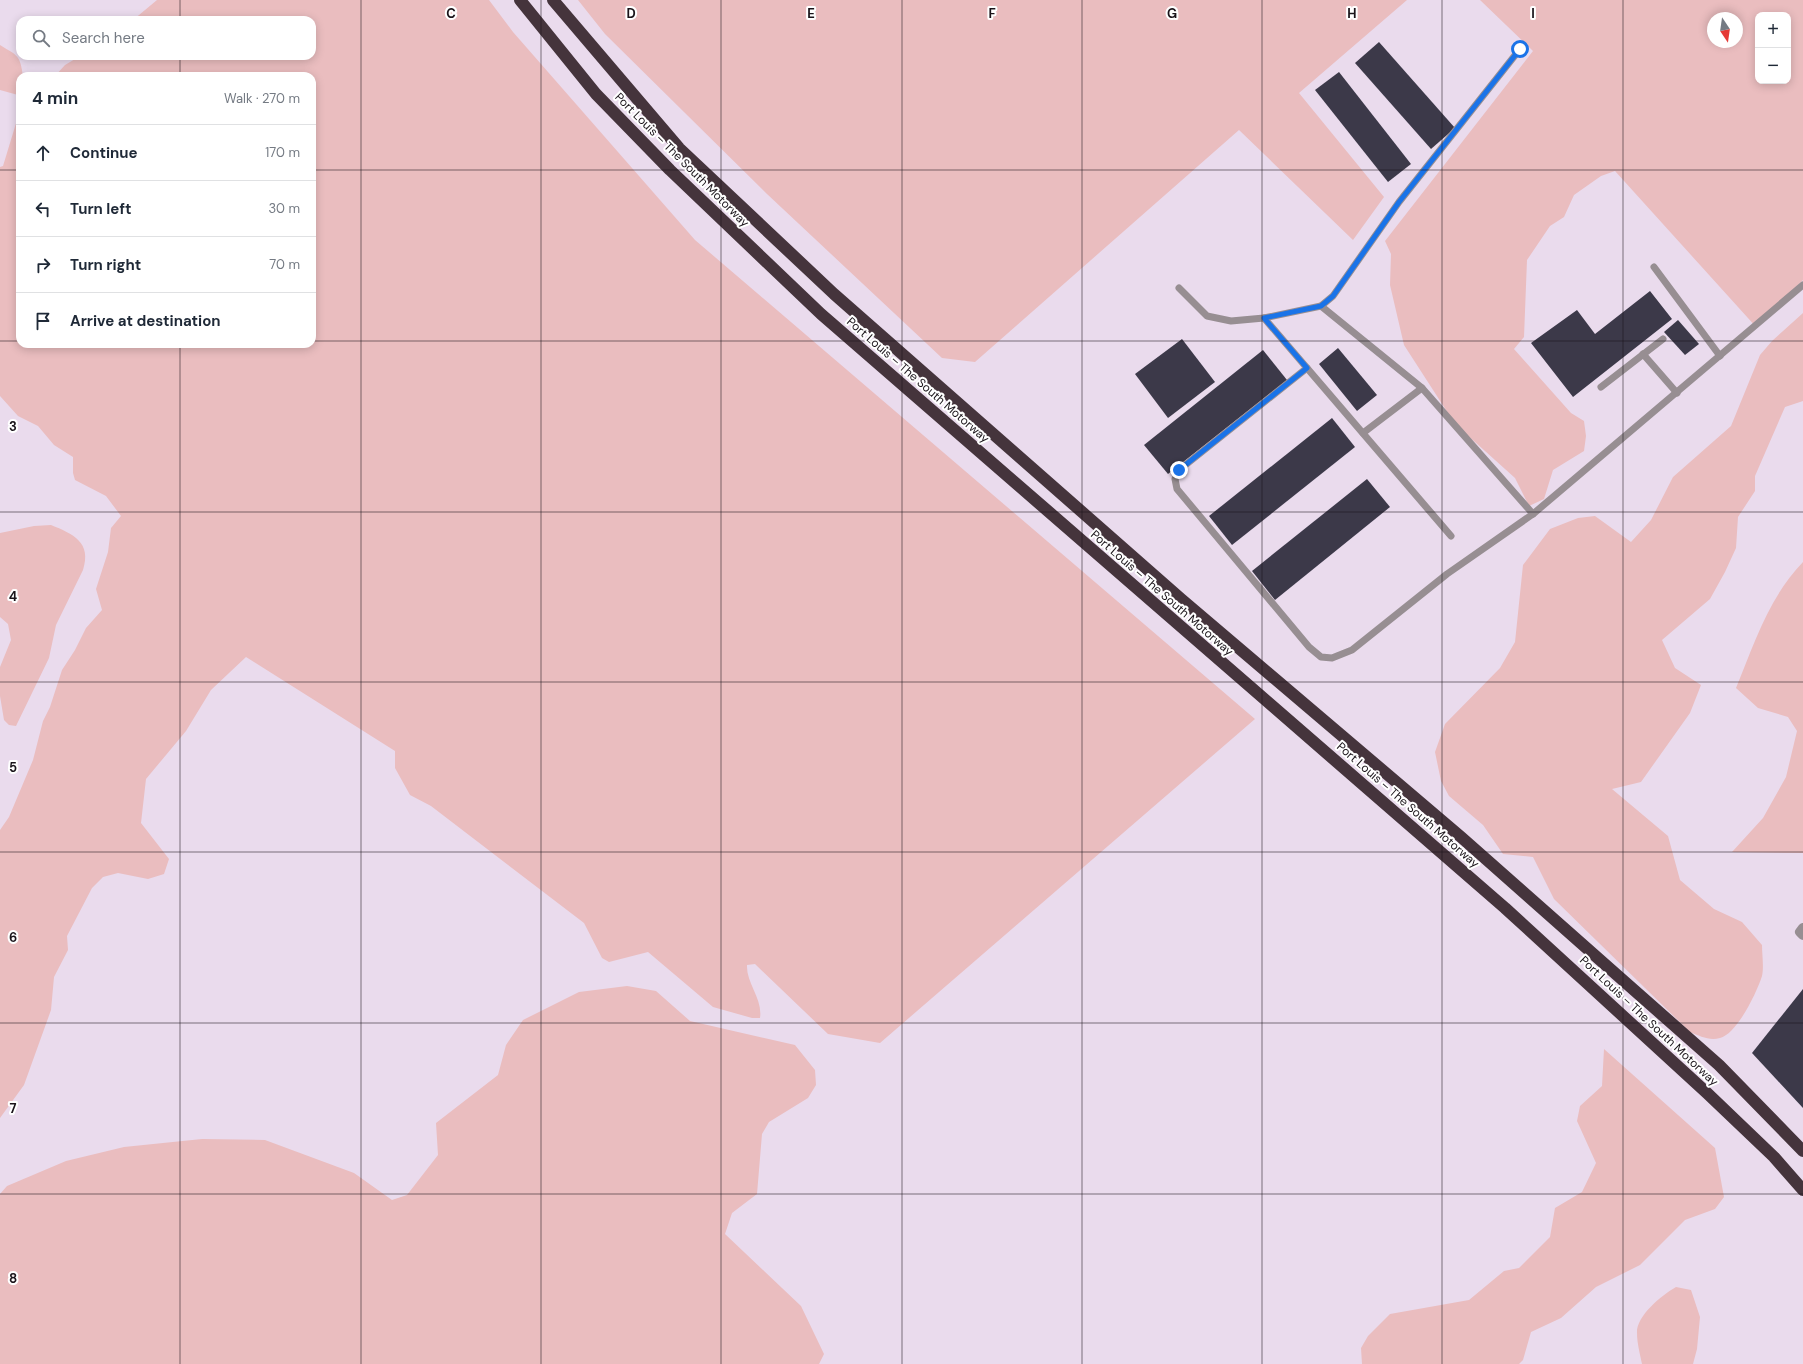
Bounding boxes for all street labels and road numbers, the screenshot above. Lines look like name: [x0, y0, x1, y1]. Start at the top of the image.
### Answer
street label: Port Louis – The South Motorway: [611, 89, 753, 231]
street label: Port Louis – The South Motorway: [843, 314, 993, 447]
street label: Port Louis – The South Motorway: [1087, 527, 1237, 660]
street label: Port Louis – The South Motorway: [1333, 739, 1483, 872]
street label: Port Louis – The South Motorway: [1576, 952, 1722, 1090]

